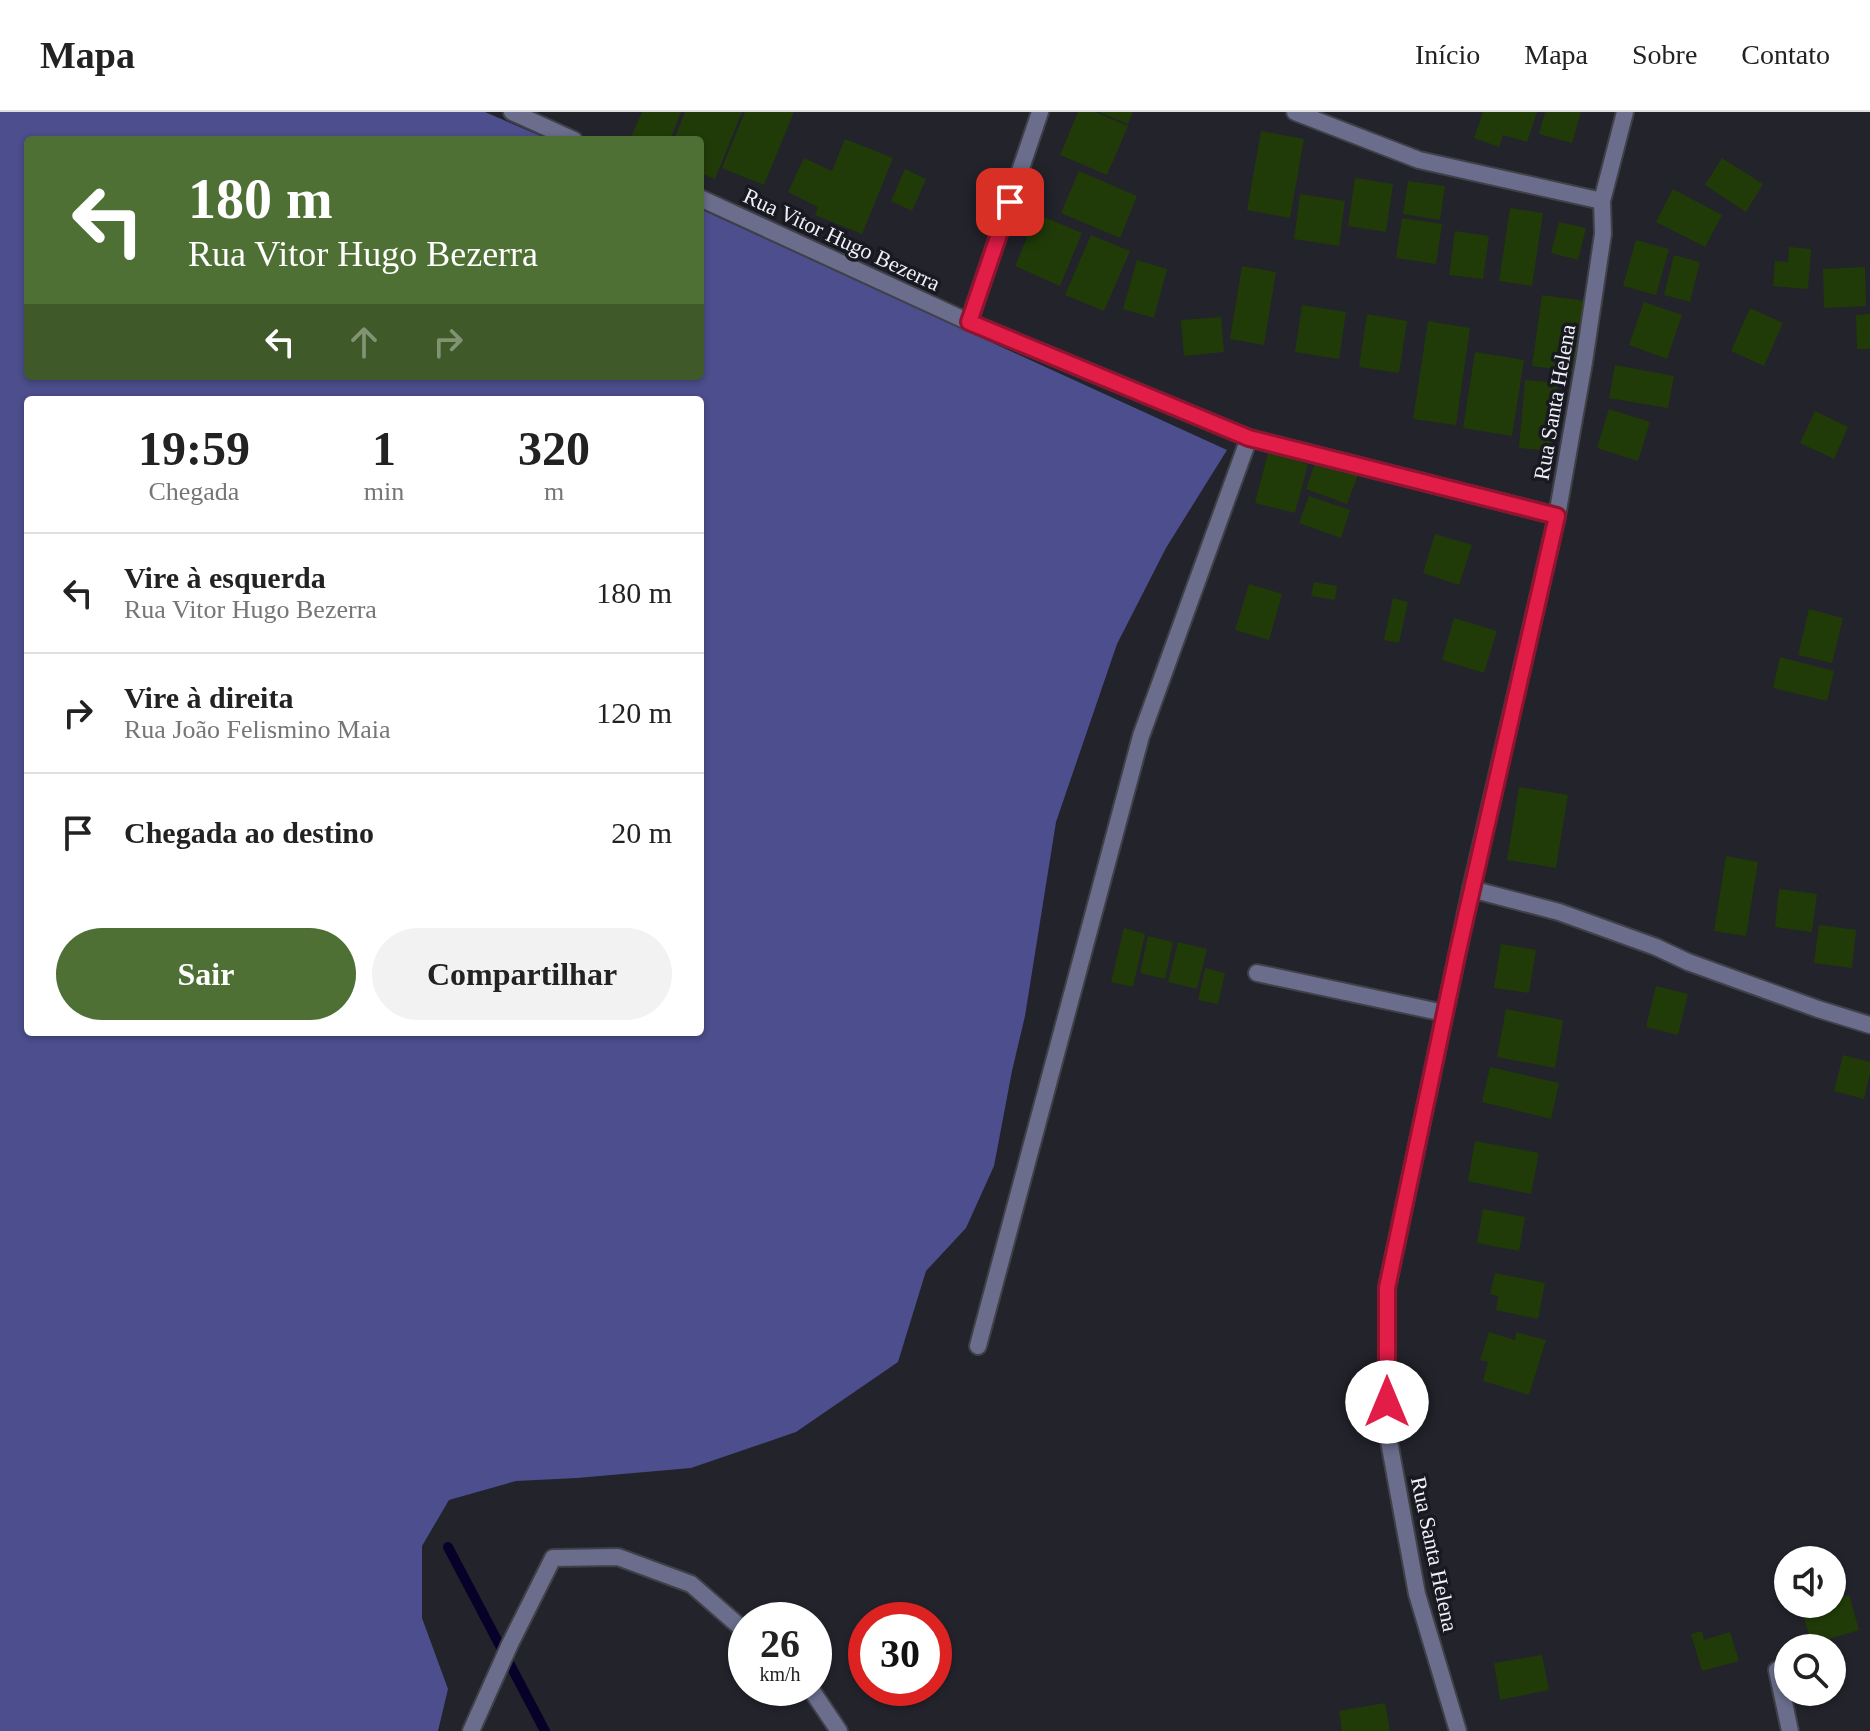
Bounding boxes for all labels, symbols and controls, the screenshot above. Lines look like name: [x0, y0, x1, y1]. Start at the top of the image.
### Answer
text: Mapa: [40, 34, 135, 76]
text: Início: [1415, 39, 1480, 70]
text: Mapa: [1524, 39, 1588, 70]
text: Sobre: [1632, 39, 1697, 70]
text: Contato: [1741, 39, 1830, 70]
icon: left: [56, 168, 160, 272]
text: 180 m: [188, 168, 333, 230]
pin: [976, 168, 1044, 236]
icon: arrive: [988, 180, 1032, 224]
street label: Rua Vitor Hugo Bezerra: [740, 183, 944, 296]
text: Rua Vitor Hugo Bezerra: [188, 234, 538, 274]
icon: left: [258, 320, 302, 364]
icon: ahead: [342, 320, 386, 364]
icon: right: [426, 320, 470, 364]
street label: Rua Santa Helena: [1528, 322, 1581, 482]
text: 19:59: [138, 422, 250, 475]
text: 1: [372, 422, 396, 475]
text: 320: [518, 422, 590, 475]
text: Chegada: [148, 477, 239, 506]
text: min: [364, 477, 404, 506]
text: m: [544, 477, 564, 506]
text: Vire à esquerda: [124, 561, 326, 594]
icon: left: [56, 571, 100, 615]
text: 180 m: [596, 576, 672, 609]
text: Rua Vitor Hugo Bezerra: [124, 595, 377, 624]
text: Vire à direita: [124, 681, 293, 714]
icon: right: [56, 691, 100, 735]
text: 120 m: [596, 696, 672, 729]
text: Rua João Felismino Maia: [124, 715, 390, 744]
icon: arrive: [56, 811, 100, 855]
text: Chegada ao destino: [124, 816, 374, 849]
text: 20 m: [611, 816, 672, 849]
button: Sair: [56, 928, 356, 1020]
button: Compartilhar: [372, 928, 672, 1020]
position arrow: [1345, 1360, 1429, 1444]
street label: Rua Santa Helena: [1406, 1474, 1463, 1634]
map controls: [1774, 1546, 1846, 1706]
button: sound: [1774, 1546, 1846, 1618]
speed limit sign: 30: [848, 1602, 952, 1706]
text: 26: [760, 1621, 800, 1666]
button: search: [1774, 1634, 1846, 1706]
text: km/h: [759, 1663, 801, 1685]

